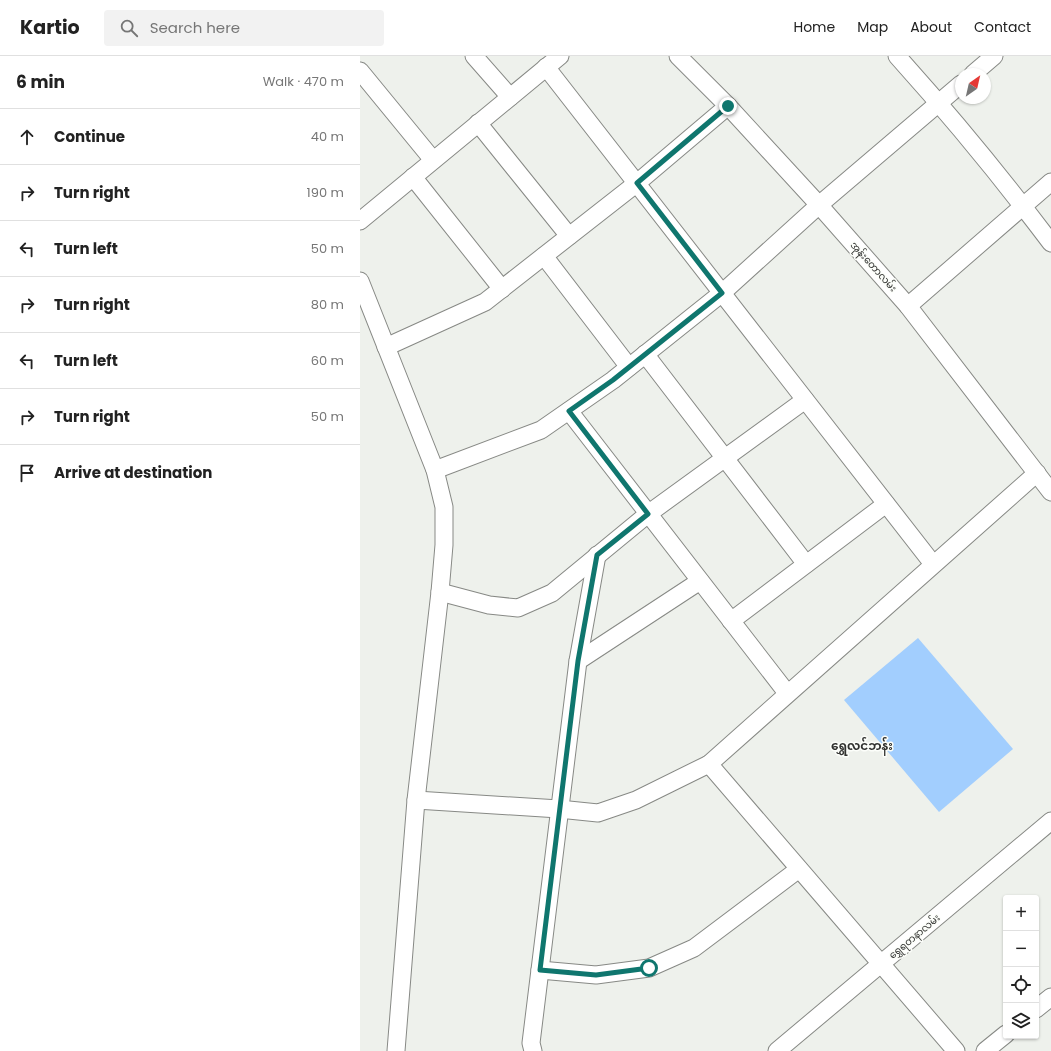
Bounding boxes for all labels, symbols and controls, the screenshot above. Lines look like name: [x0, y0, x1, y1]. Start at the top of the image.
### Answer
search box: [104, 10, 384, 46]
text: Kartio: [20, 14, 80, 41]
icon: search: [118, 17, 140, 39]
text: Search here: [150, 17, 240, 38]
text: Home: [793, 17, 835, 37]
text: Map: [857, 17, 888, 37]
text: About: [910, 17, 952, 37]
text: Contact: [974, 17, 1031, 37]
north arrow: [955, 68, 991, 104]
text: 6 min: [16, 70, 65, 94]
text: Walk · 470 m: [263, 72, 344, 91]
route end: [719, 97, 737, 115]
icon: ahead: [16, 126, 38, 148]
text: Continue: [54, 126, 125, 147]
text: 40 m: [311, 127, 344, 146]
icon: right: [16, 182, 38, 204]
text: Turn right: [54, 182, 130, 203]
text: 190 m: [307, 183, 344, 202]
icon: left: [16, 238, 38, 260]
text: Turn left: [54, 238, 118, 259]
street label: အုန်းတောလမ်း: [846, 238, 900, 296]
text: 50 m: [311, 239, 344, 258]
icon: right: [16, 294, 38, 316]
text: Turn right: [54, 294, 130, 315]
text: 80 m: [311, 295, 344, 314]
icon: left: [16, 350, 38, 372]
text: Turn left: [54, 350, 118, 371]
text: 60 m: [311, 351, 344, 370]
icon: right: [16, 406, 38, 428]
text: Turn right: [54, 406, 130, 427]
text: 50 m: [311, 407, 344, 426]
icon: arrive: [16, 462, 38, 484]
text: Arrive at destination: [54, 462, 212, 483]
district label: ရွှေလင်ဘန်း: [831, 736, 893, 756]
map controls: [1003, 895, 1039, 1039]
button: +: [1003, 895, 1039, 931]
street label: ရွှေရတနာလမ်း: [885, 910, 944, 963]
button: −: [1003, 931, 1039, 967]
route start: [640, 959, 658, 977]
button: locate: [1003, 967, 1039, 1003]
button: layers: [1003, 1003, 1039, 1039]

